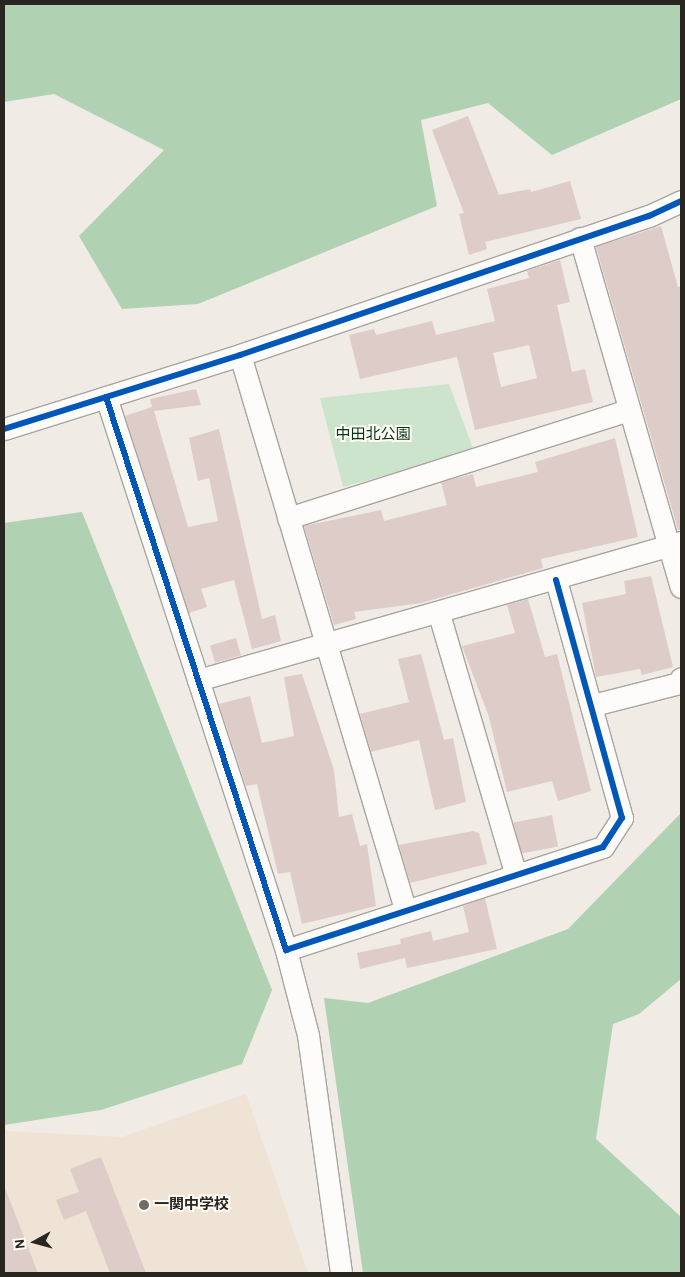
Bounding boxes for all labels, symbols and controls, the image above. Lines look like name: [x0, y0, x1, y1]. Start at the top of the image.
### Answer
park label: 中田北公園: [336, 426, 410, 444]
place label: 一関中学校: [154, 1196, 229, 1214]
marker: 一関中学校: [138, 1199, 150, 1211]
north arrow: [10, 1217, 60, 1267]
text: N: [13, 1238, 28, 1250]

